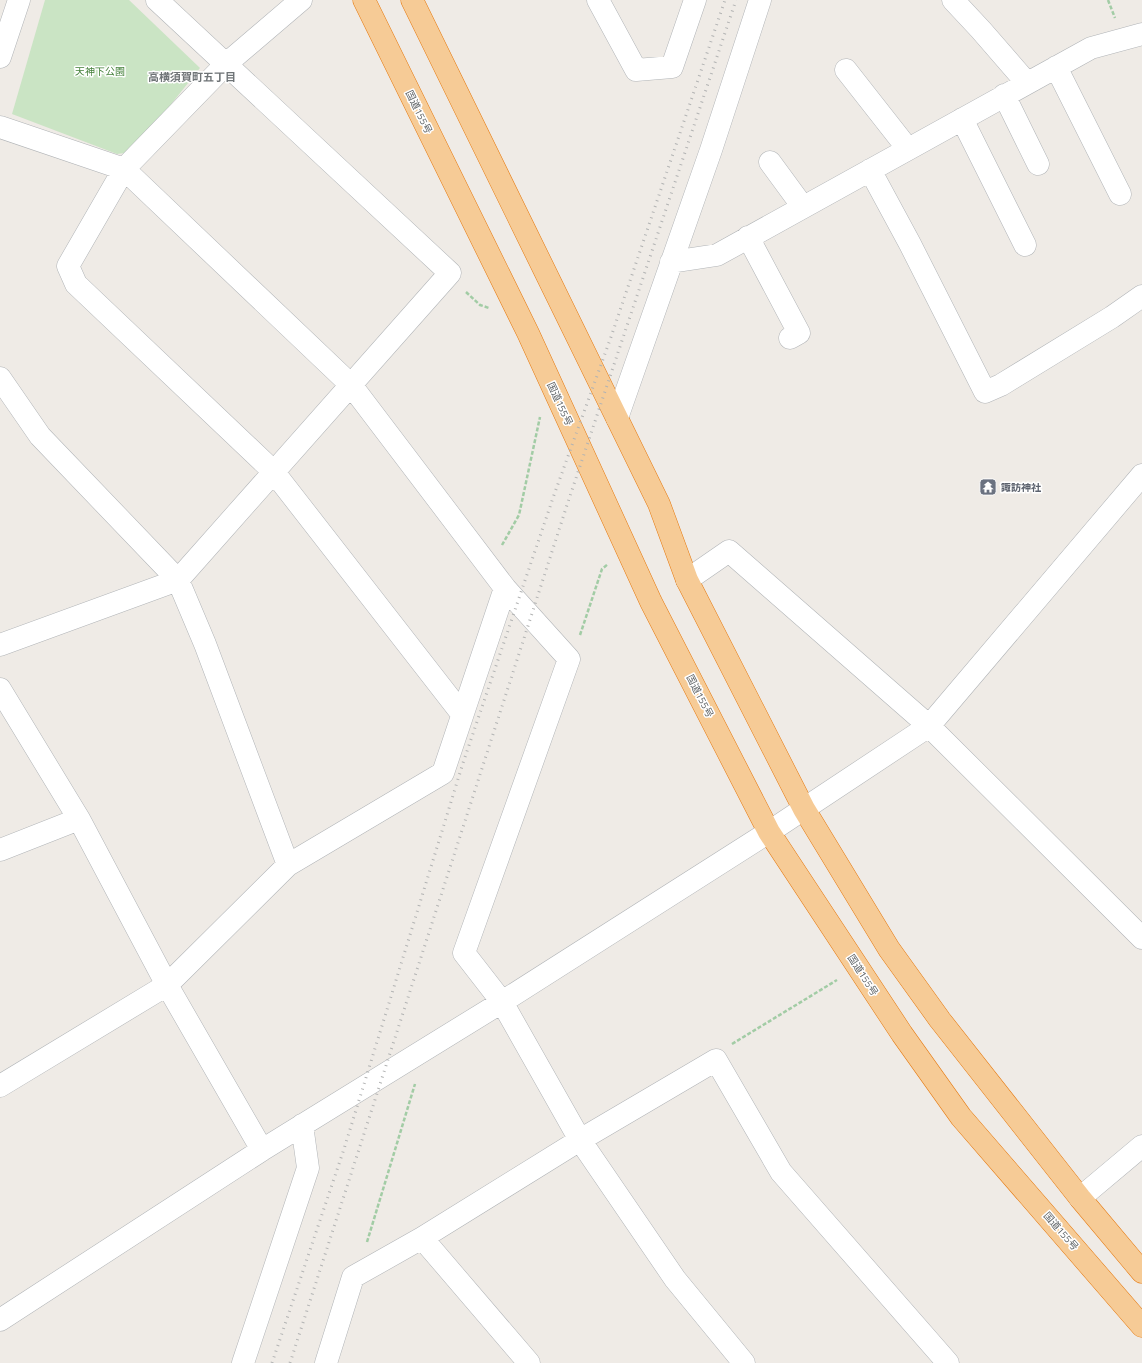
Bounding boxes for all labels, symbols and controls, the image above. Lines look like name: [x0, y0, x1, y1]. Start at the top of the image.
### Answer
park label: 天神下公園: [75, 64, 125, 79]
district label: 高横須賀町五丁目: [148, 69, 236, 85]
street label: 国道155号: [402, 88, 436, 136]
street label: 国道155号: [543, 380, 577, 428]
temple icon: 諏訪神社: [978, 477, 998, 497]
place label: 諏訪神社: [1001, 480, 1042, 495]
street label: 国道155号: [683, 672, 717, 720]
street label: 国道155号: [844, 951, 882, 999]
street label: 国道155号: [1040, 1208, 1082, 1254]

